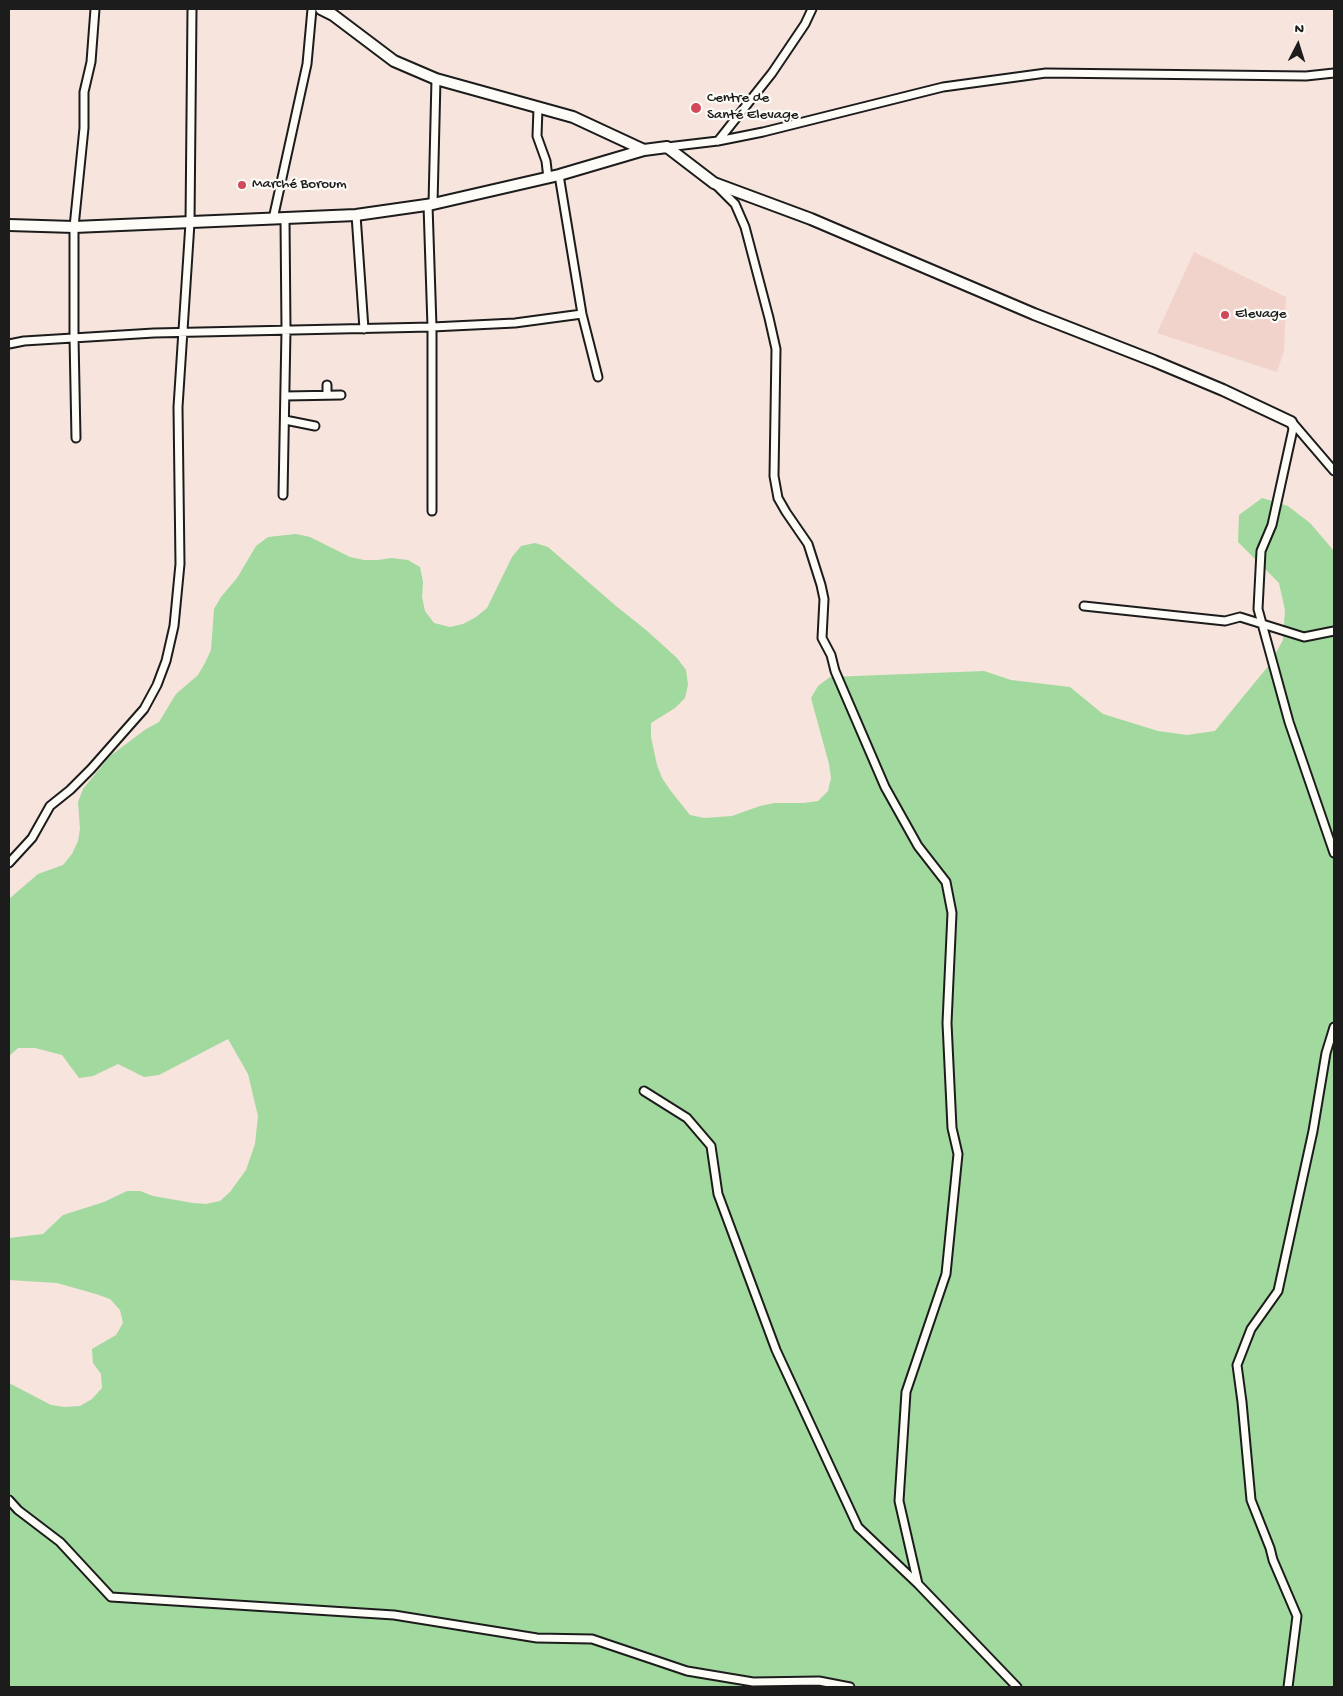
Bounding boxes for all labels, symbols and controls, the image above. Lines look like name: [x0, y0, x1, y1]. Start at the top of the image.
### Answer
north arrow: [1273, 20, 1323, 70]
text: N: [1294, 21, 1305, 38]
place label: Centre de Santé Elevage: [707, 90, 798, 125]
marker: Centre de Santé Elevage: [689, 101, 703, 115]
place label: Marché Boroum: [252, 176, 347, 194]
marker: Marché Boroum: [236, 179, 248, 191]
place label: Elevage: [1235, 306, 1287, 324]
marker: Elevage: [1219, 309, 1231, 321]

